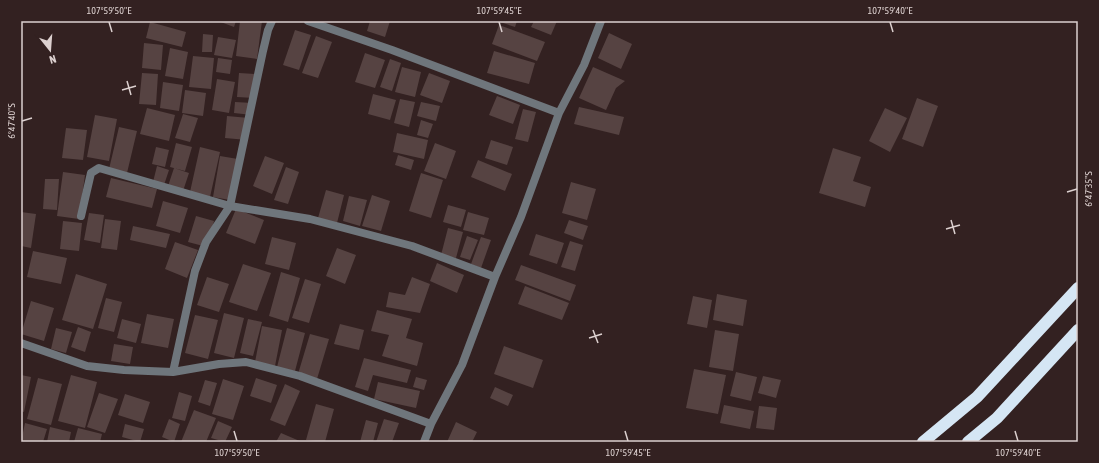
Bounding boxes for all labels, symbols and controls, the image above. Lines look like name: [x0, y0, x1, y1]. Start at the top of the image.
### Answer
text: 107°59'50"E: [87, 5, 132, 16]
text: 107°59'45"E: [477, 5, 522, 16]
text: 107°59'40"E: [868, 5, 913, 16]
north arrow: [30, 30, 70, 70]
text: N: [48, 53, 58, 66]
text: 6°47'40"S: [6, 103, 17, 139]
text: 6°47'35"S: [1083, 171, 1094, 207]
text: 107°59'50"E: [215, 447, 260, 458]
text: 107°59'45"E: [606, 447, 651, 458]
text: 107°59'40"E: [996, 447, 1041, 458]

